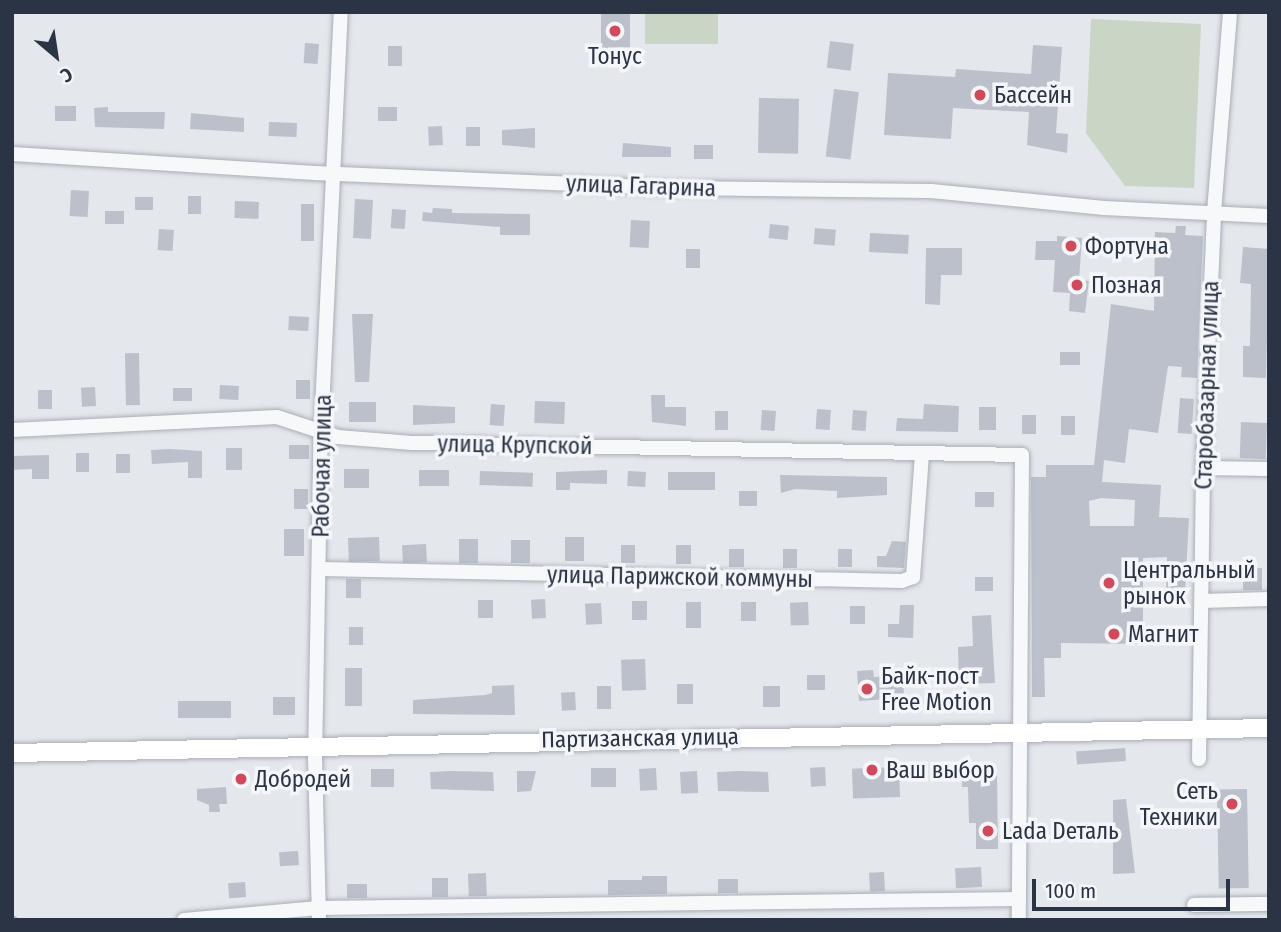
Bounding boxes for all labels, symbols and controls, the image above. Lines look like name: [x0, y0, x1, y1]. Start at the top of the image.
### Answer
north arrow: [21, 21, 91, 91]
marker: Тонус: [607, 23, 623, 39]
place label: Тонус: [588, 42, 642, 70]
text: С: [56, 62, 76, 87]
place label: Бассейн: [994, 81, 1072, 109]
marker: Бассейн: [972, 87, 988, 103]
street label: улица Гагарина: [566, 170, 716, 202]
place label: Фортуна: [1085, 232, 1169, 260]
marker: Фортуна: [1063, 238, 1079, 254]
place label: Позная: [1091, 271, 1162, 299]
marker: Позная: [1069, 277, 1085, 293]
street label: Старобазарная улица: [1190, 280, 1224, 490]
street label: Рабочая улица: [307, 394, 337, 538]
street label: улица Крупской: [437, 430, 593, 460]
place label: Центральный рынок: [1123, 556, 1256, 610]
street label: улица Парижской коммуны: [547, 561, 813, 593]
marker: Центральный рынок: [1101, 575, 1117, 591]
place label: Магнит: [1128, 620, 1198, 648]
marker: Магнит: [1106, 626, 1122, 642]
place label: Байк-пост Free Motion: [881, 662, 992, 716]
marker: Байк-пост Free Motion: [859, 681, 875, 697]
street label: Партизанская улица: [541, 722, 739, 754]
place label: Ваш выбор: [886, 756, 995, 784]
marker: Ваш выбор: [864, 762, 880, 778]
place label: Добродей: [255, 765, 351, 793]
marker: Добродей: [233, 771, 249, 787]
place label: Сеть Техники: [1140, 777, 1218, 831]
marker: Сеть Техники: [1224, 796, 1240, 812]
place label: Lada Dеталь: [1002, 817, 1119, 845]
marker: Lada Dеталь: [980, 823, 996, 839]
scale bar: [1036, 866, 1234, 910]
text: 100 m: [1045, 878, 1096, 904]

